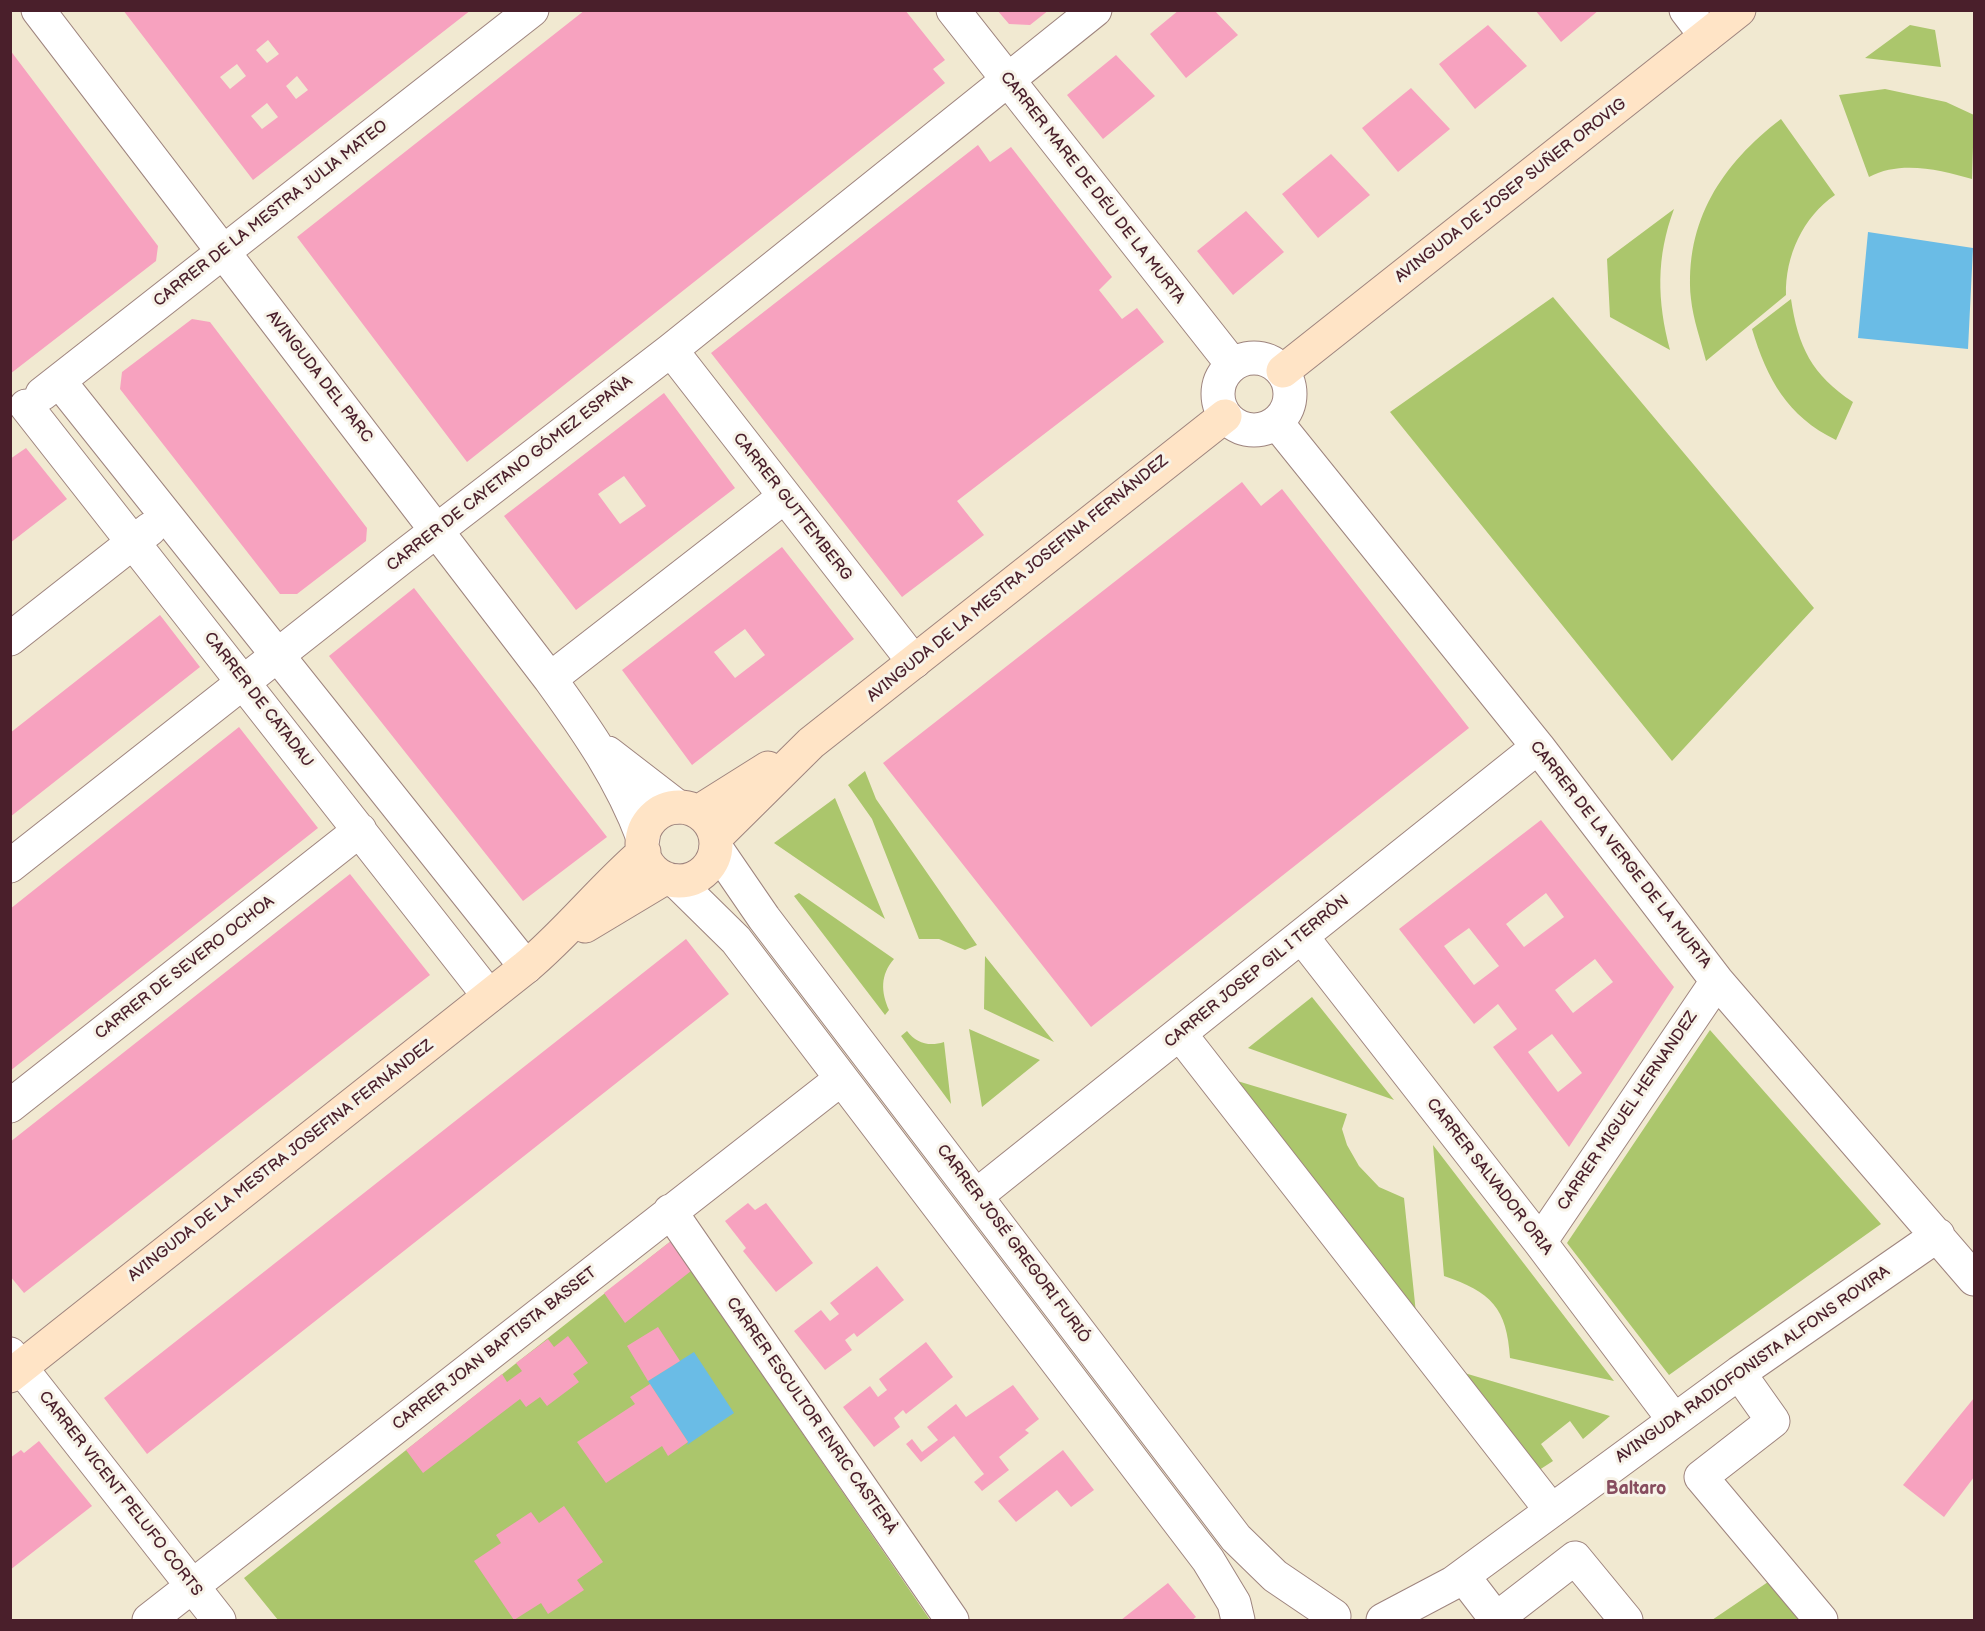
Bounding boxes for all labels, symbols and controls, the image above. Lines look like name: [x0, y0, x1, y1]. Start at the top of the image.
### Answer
street label: CARRER MARE DE DÉU DE LA MURTA: [996, 68, 1188, 308]
street label: AVINGUDA DE JOSEP SUÑER OROVIG: [1392, 95, 1630, 287]
street label: CARRER DE LA MESTRA JULIA MATEO: [150, 117, 392, 311]
street label: AVINGUDA DEL PARC: [262, 307, 376, 447]
street label: CARRER DE CAYETANO GÓMEZ ESPAÑA: [383, 372, 637, 576]
street label: CARRER GUTTEMBERG: [728, 429, 856, 585]
street label: AVINGUDA DE LA MESTRA JOSEFINA FERNÁNDEZ: [864, 451, 1172, 707]
street label: CARRER DE CATADAU: [199, 629, 317, 771]
street label: CARRER DE LA VERGE DE LA MURTA: [1525, 738, 1715, 972]
street label: CARRER DE SEVERO OCHOA: [92, 892, 278, 1044]
street label: CARRER JOSEP GIL I TERRÒN: [1161, 892, 1353, 1052]
street label: CARRER MIGUEL HERNANDEZ: [1554, 1008, 1702, 1214]
street label: AVINGUDA DE LA MESTRA JOSEFINA FERNÁNDEZ: [125, 1036, 437, 1286]
street label: CARRER SALVADOR ORIA: [1422, 1095, 1556, 1259]
street label: CARRER JOSÉ GREGORI FURIÓ: [932, 1141, 1094, 1347]
street label: AVINGUDA RADIOFONISTA ALFONS ROVIRA: [1612, 1262, 1894, 1468]
street label: CARRER JOAN BAPTISTA BASSET: [389, 1263, 601, 1435]
street label: CARRER ESCULTOR ENRIC CASTERÀ: [722, 1294, 900, 1538]
street label: CARRER VICENT PELUFO CORTS: [34, 1388, 206, 1600]
district label: Baltaro: [1606, 1478, 1666, 1500]

